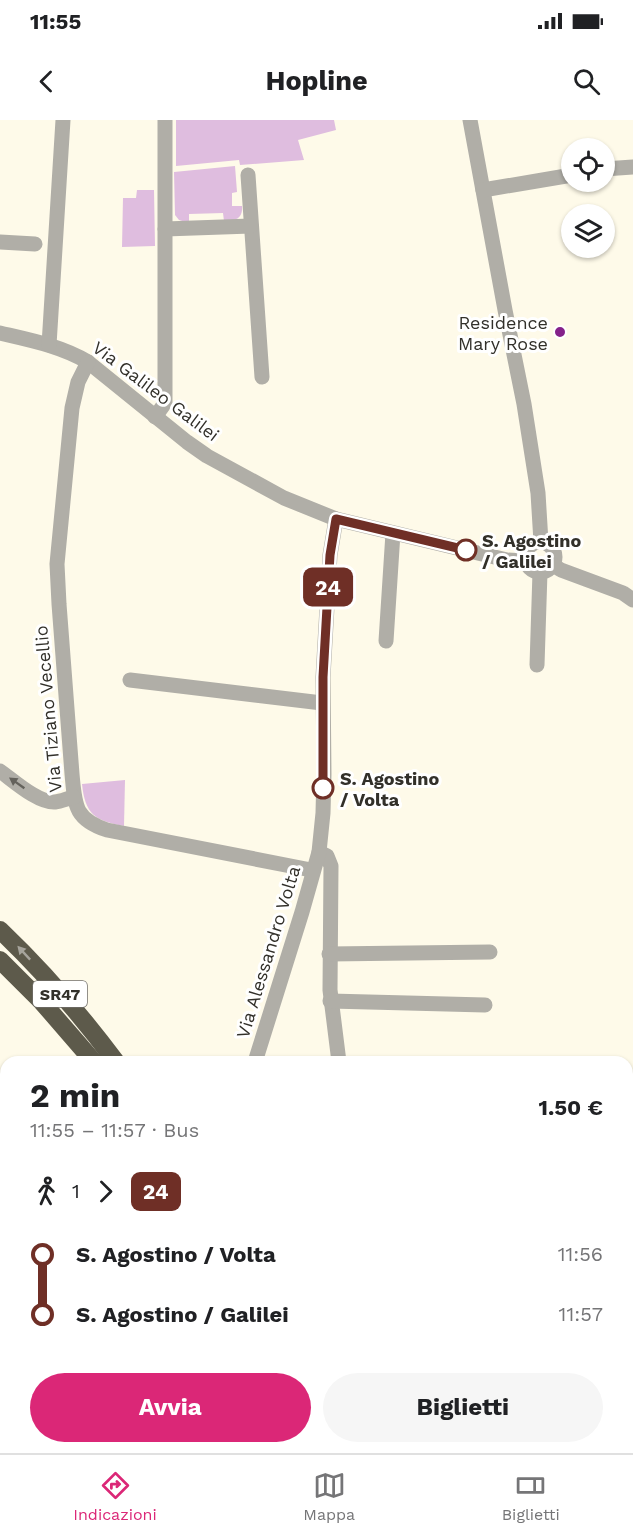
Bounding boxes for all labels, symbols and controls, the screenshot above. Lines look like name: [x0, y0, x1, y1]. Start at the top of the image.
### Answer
text: 11:55: [30, 9, 81, 34]
icon: back: [30, 65, 63, 98]
text: Hopline: [265, 65, 368, 97]
icon: search: [570, 65, 603, 98]
map controls: [561, 138, 615, 258]
button: locate: [561, 138, 615, 192]
button: layers: [561, 204, 615, 258]
place label: Residence Mary Rose: [458, 312, 548, 354]
marker: Residence Mary Rose: [553, 325, 567, 339]
street label: Via Galileo Galilei: [89, 337, 223, 445]
place label: S. Agostino / Galilei: [482, 530, 581, 572]
marker: S. Agostino / Galilei: [455, 539, 477, 561]
line badge: 24: [301, 568, 355, 606]
text: 24: [315, 575, 341, 600]
street label: Via Tiziano Vecellio: [30, 625, 66, 793]
place label: S. Agostino / Volta: [340, 768, 439, 810]
one-way arrow: [10, 777, 26, 789]
marker: S. Agostino / Volta: [312, 777, 334, 799]
street label: Via Alessandro Volta: [232, 863, 304, 1041]
one-way arrow: [17, 946, 31, 961]
road number: SR47: [33, 981, 87, 1007]
text: 2 min: [30, 1076, 120, 1115]
text: 1.50 €: [538, 1095, 603, 1120]
text: 11:55 – 11:57 · Bus: [30, 1118, 199, 1142]
icon: walk: [30, 1175, 63, 1208]
icon: forward: [89, 1175, 122, 1208]
text: 1: [72, 1179, 80, 1203]
text: 24: [143, 1179, 169, 1204]
text: S. Agostino / Volta: [76, 1242, 276, 1267]
text: 11:56: [558, 1242, 603, 1266]
text: S. Agostino / Galilei: [76, 1302, 289, 1327]
text: 11:57: [559, 1302, 603, 1326]
button: Avvia: [30, 1373, 311, 1442]
button: Biglietti: [323, 1373, 603, 1442]
tab: Indicazioni: [73, 1469, 157, 1524]
tab: Mappa: [303, 1469, 355, 1524]
tab: Biglietti: [502, 1469, 560, 1524]

